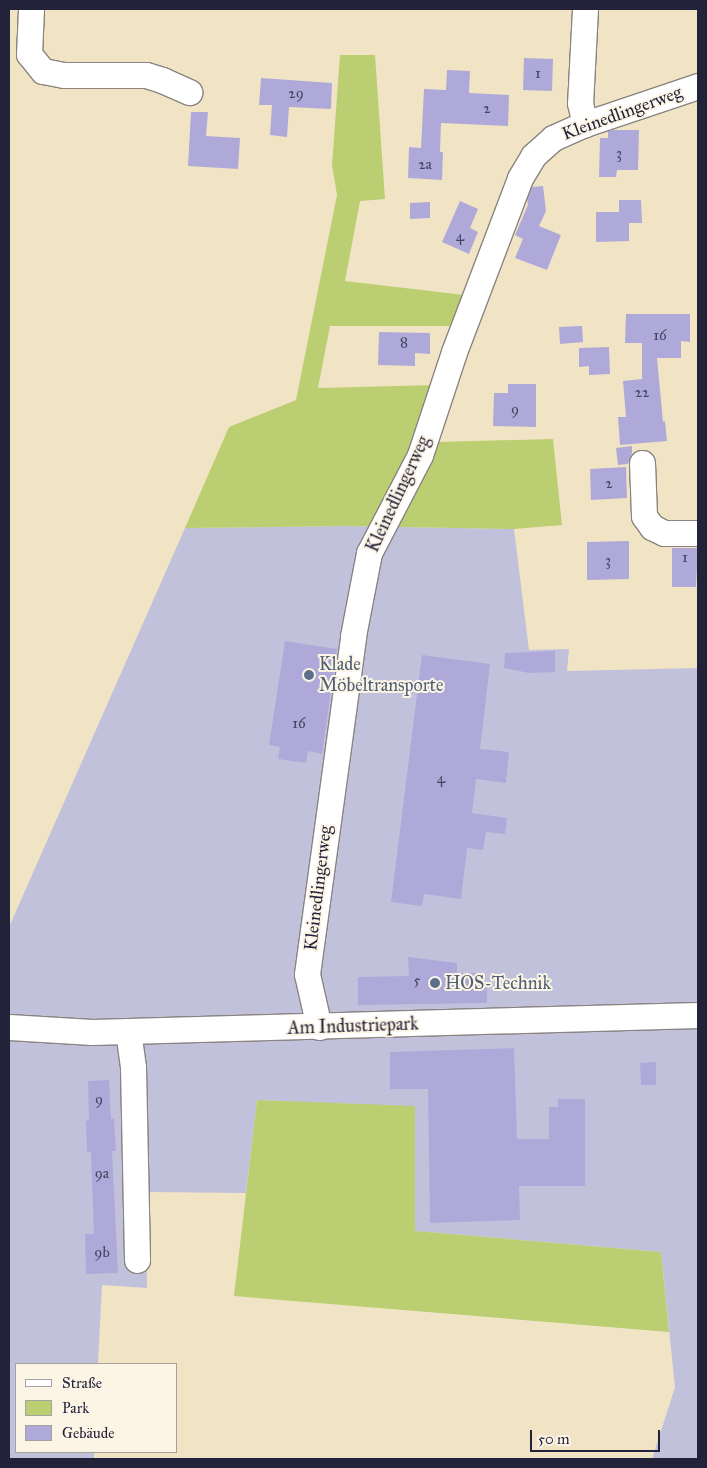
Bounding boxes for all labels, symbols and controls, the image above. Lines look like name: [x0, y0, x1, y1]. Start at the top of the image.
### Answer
house number: 1: [535, 65, 541, 83]
street label: Kleinedlingerweg: [559, 81, 685, 145]
house number: 29: [288, 85, 304, 103]
house number: 2: [483, 100, 491, 118]
house number: 3: [616, 145, 622, 163]
house number: 2a: [418, 156, 432, 174]
house number: 4: [456, 228, 464, 246]
house number: 16: [653, 327, 667, 345]
house number: 8: [400, 334, 408, 352]
house number: 22: [635, 384, 649, 402]
house number: 9: [511, 401, 519, 419]
street label: Kleinedlingerweg: [362, 432, 434, 556]
house number: 2: [605, 475, 613, 493]
house number: 1: [682, 549, 688, 567]
house number: 3: [605, 552, 611, 570]
place label: Klade Möbeltransporte: [319, 654, 443, 696]
marker: Klade Möbeltransporte: [303, 669, 315, 681]
house number: 16: [292, 715, 306, 733]
house number: 4: [437, 770, 445, 788]
street label: Kleinedlingerweg: [300, 824, 336, 952]
house number: 5: [414, 972, 420, 990]
place label: HOS-Technik: [445, 972, 551, 994]
marker: HOS-Technik: [429, 977, 441, 989]
street label: Am Industriepark: [287, 1013, 419, 1039]
house number: 9: [95, 1091, 103, 1109]
house number: 9a: [95, 1165, 109, 1183]
house number: 9b: [94, 1244, 110, 1262]
legend: [15, 1363, 178, 1453]
text: Straße: [62, 1374, 102, 1392]
text: Park: [62, 1399, 89, 1417]
scale bar: [532, 1420, 662, 1452]
text: Gebäude: [62, 1424, 115, 1442]
text: 50 m: [538, 1430, 570, 1448]

